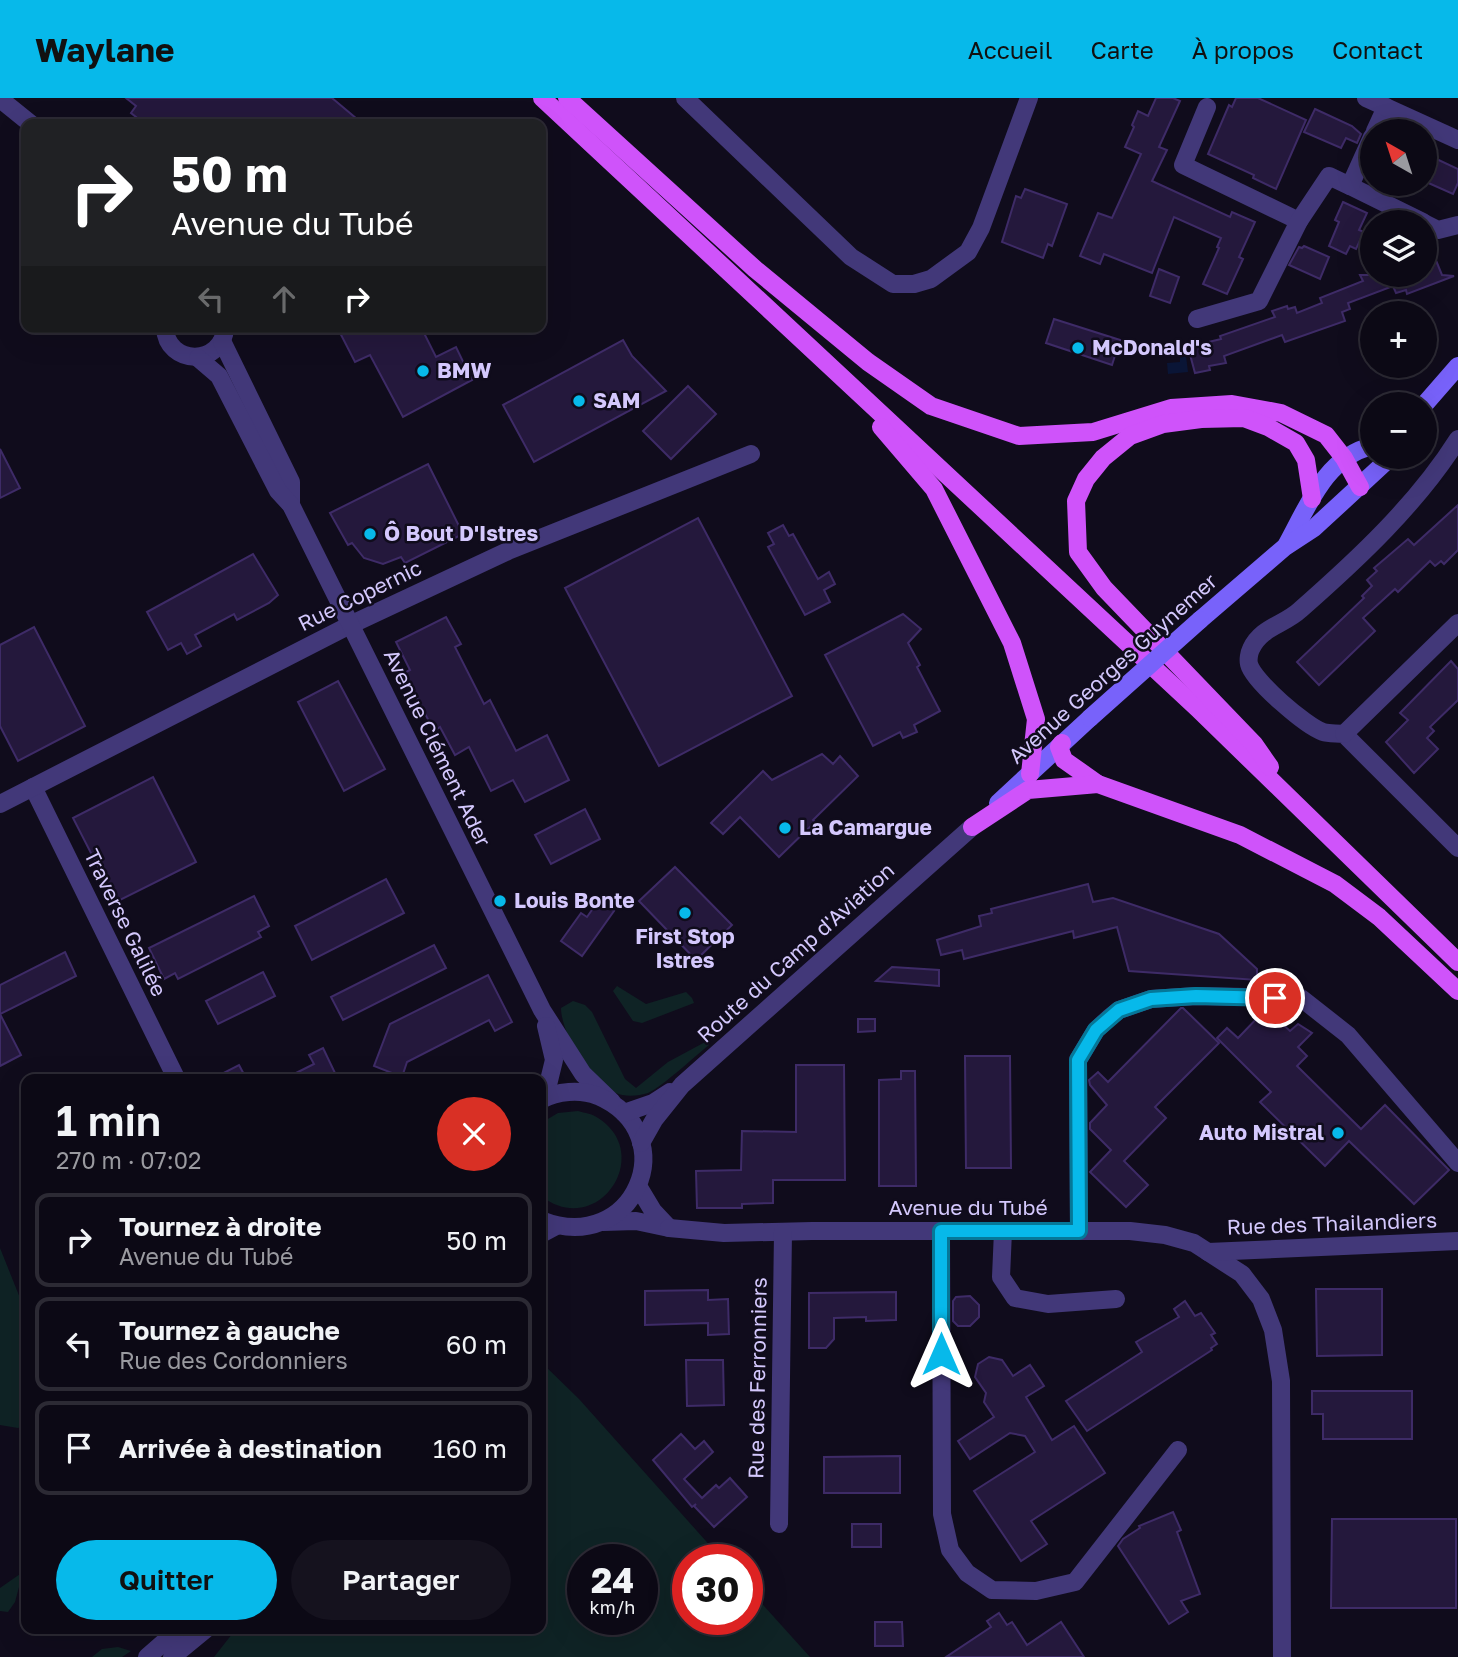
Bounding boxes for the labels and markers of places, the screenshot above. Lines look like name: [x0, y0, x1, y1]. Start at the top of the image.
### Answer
place label: McDonald's: [1092, 334, 1212, 360]
marker: McDonald's: [1070, 340, 1086, 356]
place label: BMW: [437, 357, 492, 383]
marker: BMW: [415, 363, 431, 379]
place label: SAM: [593, 387, 640, 413]
marker: SAM: [571, 393, 587, 409]
place label: Ô Bout D'Istres: [384, 520, 538, 546]
marker: Ô Bout D'Istres: [362, 526, 378, 542]
place label: La Camargue: [799, 814, 932, 840]
marker: La Camargue: [777, 820, 793, 836]
place label: Louis Bonte: [514, 887, 635, 913]
marker: Louis Bonte: [492, 893, 508, 909]
marker: First Stop Istres: [677, 905, 693, 921]
place label: First Stop Istres: [635, 923, 735, 973]
pin: [1245, 968, 1305, 1028]
place label: Auto Mistral: [1199, 1119, 1324, 1145]
marker: Auto Mistral: [1330, 1125, 1346, 1141]

